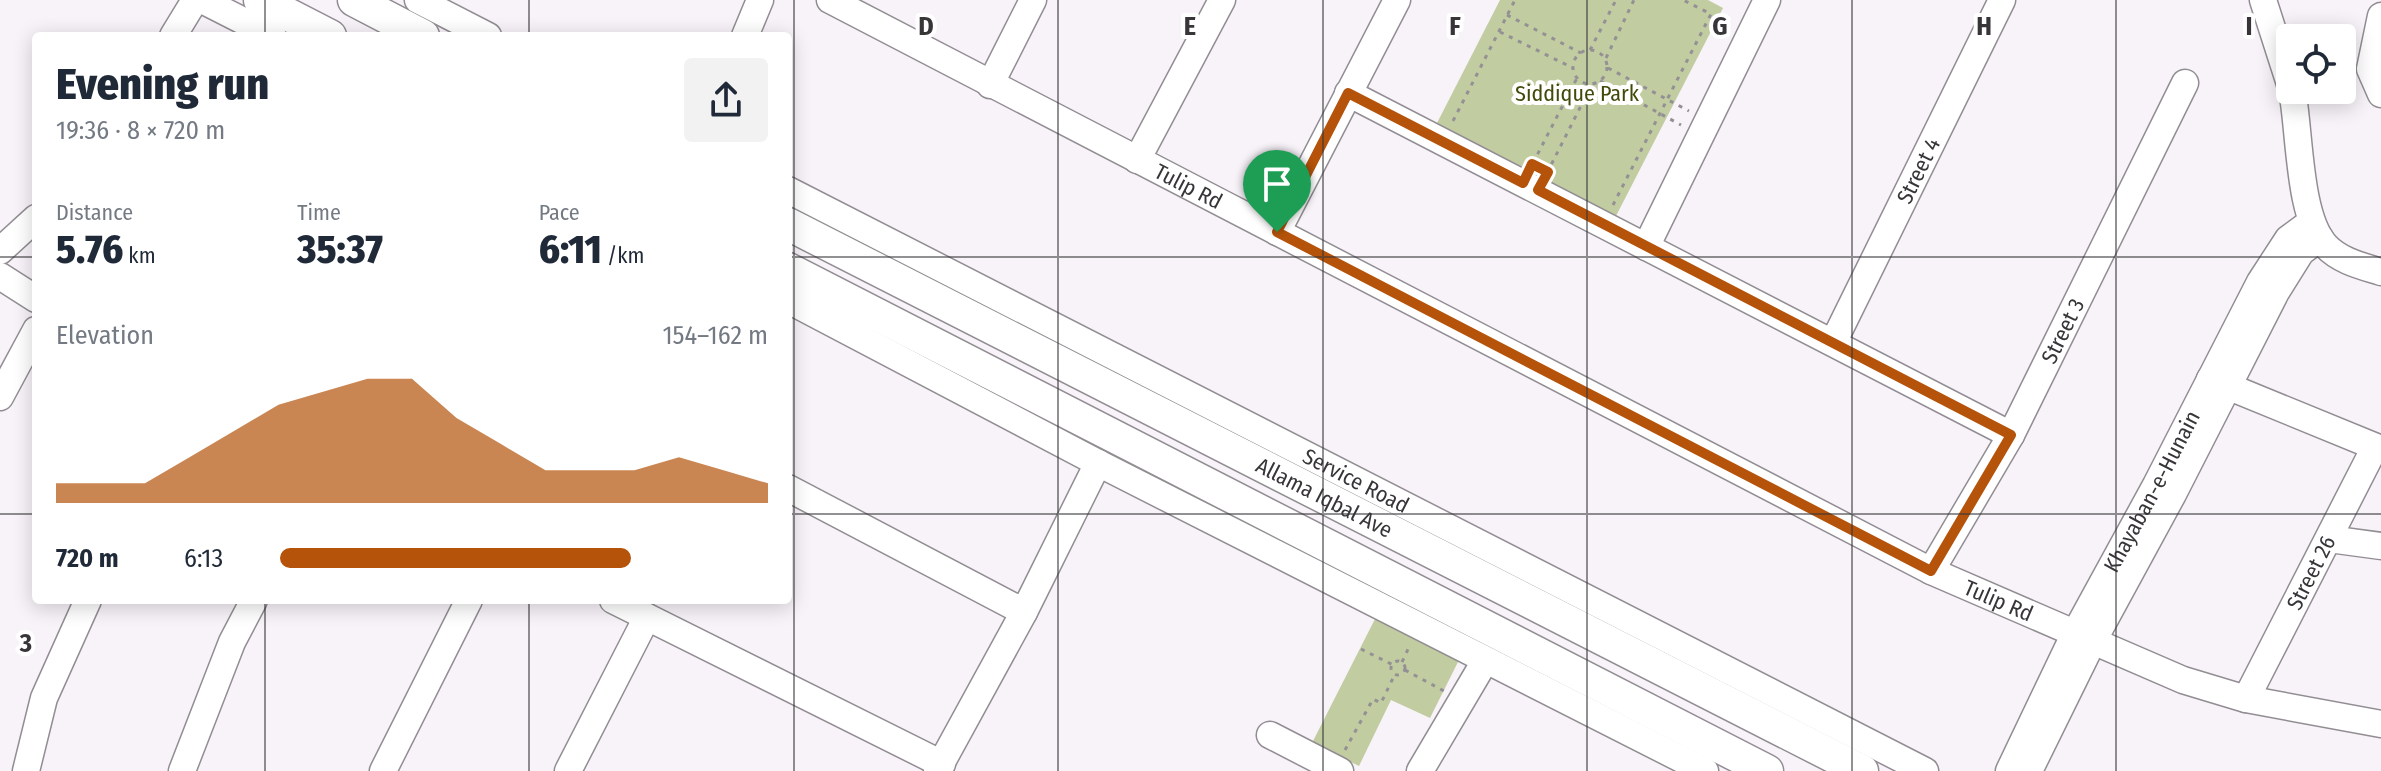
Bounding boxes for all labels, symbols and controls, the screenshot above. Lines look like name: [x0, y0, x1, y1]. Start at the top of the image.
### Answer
text: D: [918, 11, 934, 42]
text: E: [1184, 11, 1196, 42]
text: F: [1449, 11, 1461, 42]
text: G: [1712, 11, 1728, 42]
text: H: [1976, 11, 1992, 42]
text: I: [2246, 11, 2253, 42]
map controls: [2276, 24, 2356, 104]
button: locate: [2276, 24, 2356, 104]
text: Evening run: [56, 58, 269, 111]
button: share: [684, 58, 768, 142]
park label: Siddique Park: [1515, 80, 1640, 107]
text: 19:36 · 8 × 720 m: [56, 115, 225, 146]
street label: Street 4: [1891, 133, 1946, 208]
pin: [1243, 150, 1311, 232]
street label: Tulip Rd: [1150, 158, 1227, 215]
icon: arrive: [1255, 162, 1299, 206]
text: Distance: [56, 199, 133, 226]
text: Time: [297, 199, 341, 226]
text: Pace: [539, 199, 580, 226]
text: 5.76: [56, 226, 123, 274]
text: 35:37: [297, 226, 383, 274]
text: 6:11: [539, 226, 602, 274]
text: km: [123, 242, 156, 269]
text: /km: [602, 242, 644, 269]
street label: Street 3: [2036, 294, 2090, 368]
text: Elevation: [56, 320, 154, 351]
text: 154–162 m: [662, 320, 768, 351]
street label: Khayaban-e-Hunain: [2098, 406, 2206, 577]
street label: Service Road: [1298, 442, 1413, 519]
street label: Allama Iqbal Ave: [1251, 452, 1397, 544]
street label: Street 26: [2281, 531, 2341, 615]
text: 720 m: [56, 543, 119, 574]
text: 6:13: [184, 543, 223, 574]
street label: Tulip Rd: [1960, 574, 2037, 628]
text: 3: [19, 628, 32, 659]

